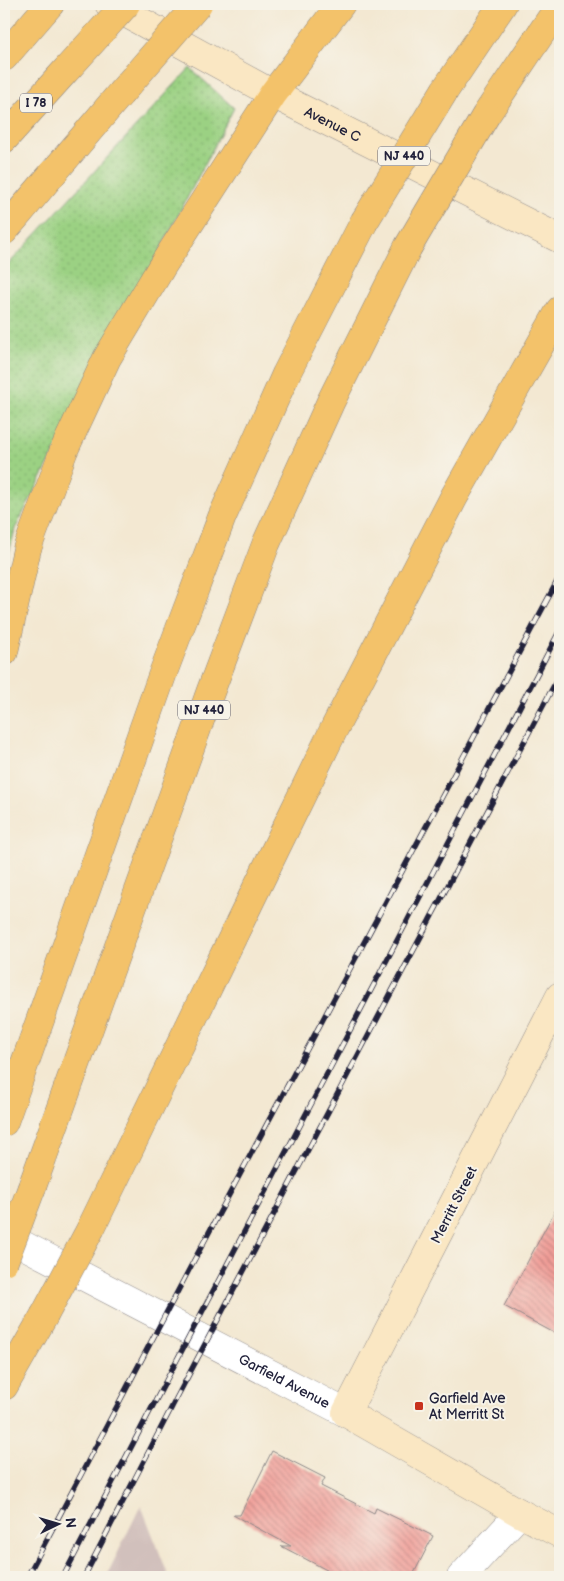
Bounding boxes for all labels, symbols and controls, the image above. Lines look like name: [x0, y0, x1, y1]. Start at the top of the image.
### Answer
road number: I 78: [20, 94, 52, 112]
street label: Avenue C: [302, 103, 364, 145]
road number: NJ 440: [378, 146, 430, 166]
road number: NJ 440: [178, 700, 230, 720]
street label: Merritt Street: [427, 1163, 481, 1246]
street label: Garfield Avenue: [236, 1350, 333, 1412]
place label: Garfield Ave At Merritt St: [429, 1390, 505, 1423]
marker: Garfield Ave At Merritt St: [413, 1400, 425, 1412]
north arrow: [32, 1498, 82, 1548]
text: N: [62, 1517, 79, 1529]

